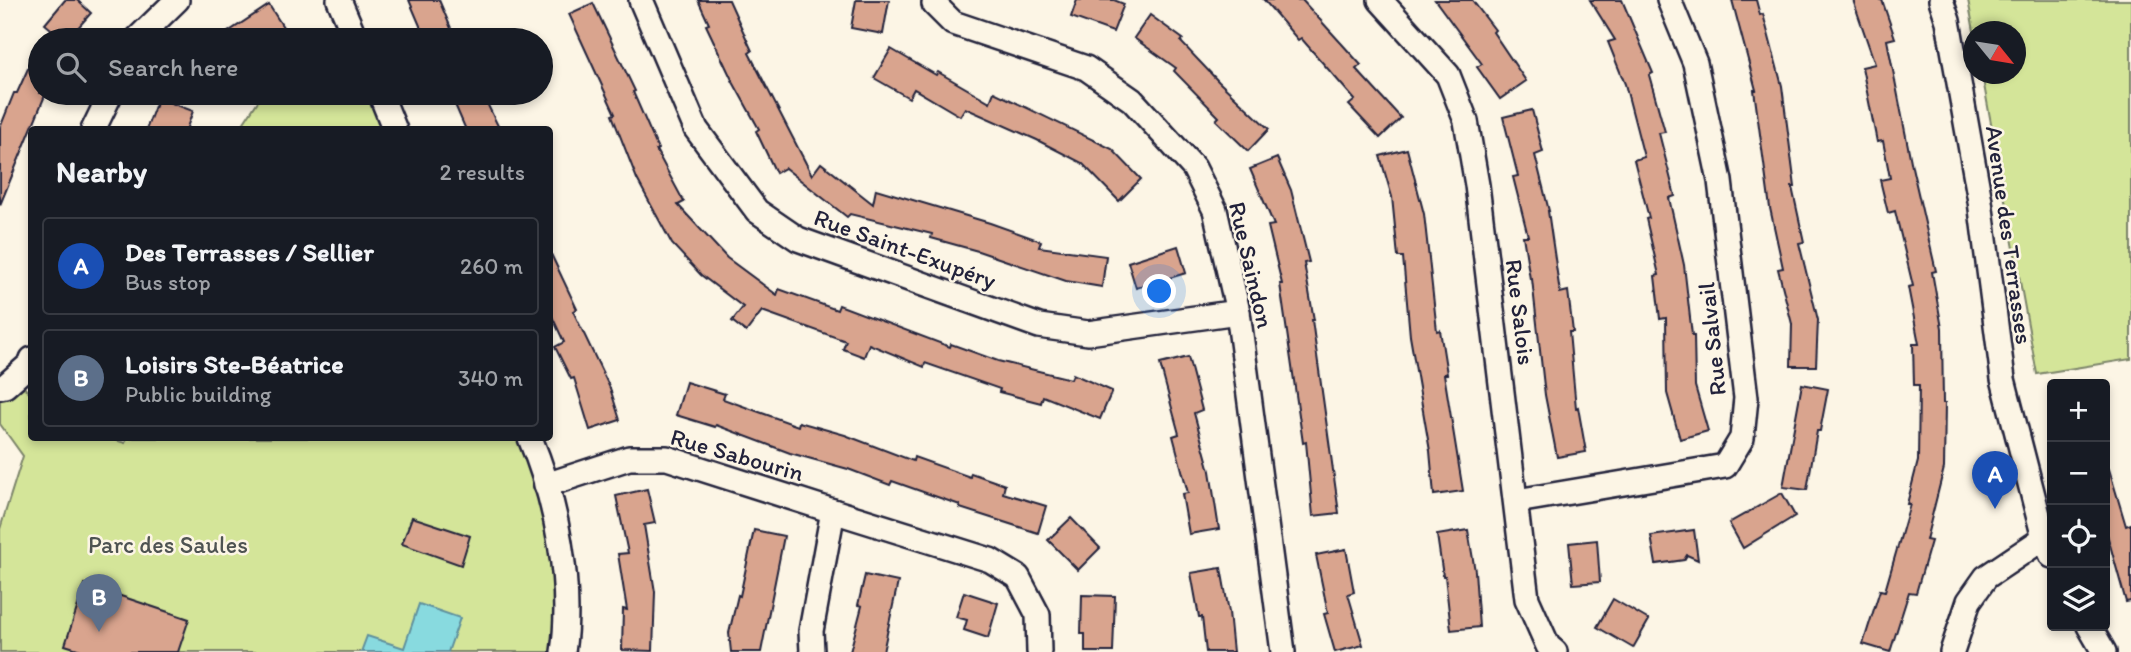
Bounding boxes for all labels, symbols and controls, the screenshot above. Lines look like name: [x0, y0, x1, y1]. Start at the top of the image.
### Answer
north arrow: [1963, 21, 2026, 84]
search box: [28, 28, 553, 105]
icon: search: [52, 48, 90, 86]
text: Search here: [108, 51, 238, 83]
street label: Avenue des Terrasses: [1980, 124, 2039, 346]
text: Nearby: [56, 153, 147, 190]
text: 2 results: [439, 158, 525, 186]
street label: Rue Saindon: [1223, 199, 1280, 331]
street label: Rue Saint-Exupéry: [810, 202, 1001, 295]
text: Des Terrasses / Sellier: [125, 236, 374, 268]
text: A: [74, 252, 88, 280]
text: 260 m: [460, 252, 523, 280]
street label: Rue Salois: [1500, 257, 1541, 367]
text: Bus stop: [125, 268, 211, 296]
your location: [1142, 274, 1176, 308]
street label: Rue Salvail: [1691, 281, 1732, 397]
text: Loisirs Ste-Béatrice: [125, 348, 344, 380]
text: B: [74, 364, 88, 392]
text: 340 m: [458, 364, 523, 392]
map controls: [2047, 379, 2110, 631]
button: +: [2047, 379, 2110, 442]
text: Public building: [125, 380, 271, 408]
street label: Rue Sabourin: [667, 422, 807, 487]
button: −: [2047, 442, 2110, 505]
pin: A: [1972, 451, 2018, 509]
button: locate: [2047, 505, 2110, 568]
park label: Parc des Saules: [88, 530, 248, 559]
button: layers: [2047, 568, 2110, 631]
pin: B: [76, 574, 122, 632]

